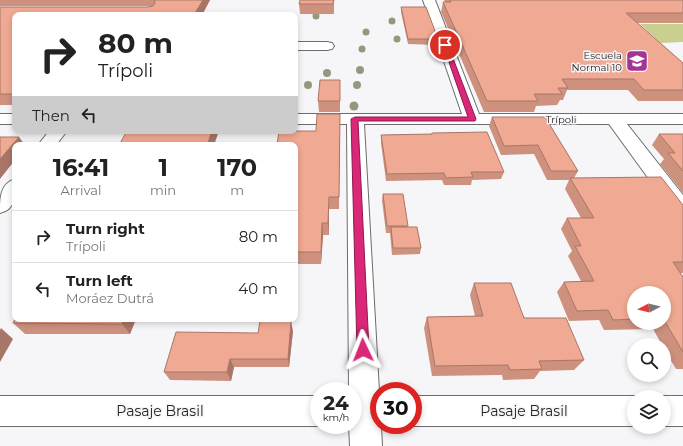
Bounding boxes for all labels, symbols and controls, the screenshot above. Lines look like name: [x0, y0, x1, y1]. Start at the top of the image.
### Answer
text: 80 m: [98, 26, 173, 60]
icon: right: [32, 28, 84, 80]
pin: [428, 28, 462, 62]
icon: arrive: [434, 34, 456, 56]
school or university icon: Escuela Normal 10: [624, 48, 650, 74]
place label: Escuela Normal 10: [572, 49, 622, 74]
text: Trípoli: [98, 60, 153, 82]
icon: left: [78, 104, 100, 126]
text: Then: [32, 106, 70, 125]
street label: Trípoli: [546, 113, 576, 126]
text: 16:41: [53, 153, 109, 182]
text: 1: [158, 153, 168, 182]
text: 170: [217, 153, 257, 182]
text: Arrival: [61, 182, 102, 198]
text: min: [150, 182, 176, 198]
text: m: [230, 182, 244, 198]
text: Turn right: [66, 219, 145, 238]
icon: right: [32, 226, 54, 248]
text: 80 m: [239, 227, 278, 246]
text: Trípoli: [66, 238, 106, 254]
text: Turn left: [66, 271, 133, 290]
icon: left: [32, 278, 54, 300]
text: 40 m: [238, 279, 278, 298]
north arrow: [627, 286, 671, 330]
map controls: [627, 286, 671, 434]
text: Moráez Dutrá: [66, 290, 154, 306]
position arrow: [342, 329, 384, 371]
button: search: [627, 338, 671, 382]
speed limit sign: 30: [370, 382, 422, 434]
button: layers: [627, 390, 671, 434]
text: 24: [323, 391, 349, 415]
street label: Pasaje Brasil: [116, 402, 204, 420]
street label: Pasaje Brasil: [480, 402, 568, 420]
text: km/h: [323, 411, 349, 424]

